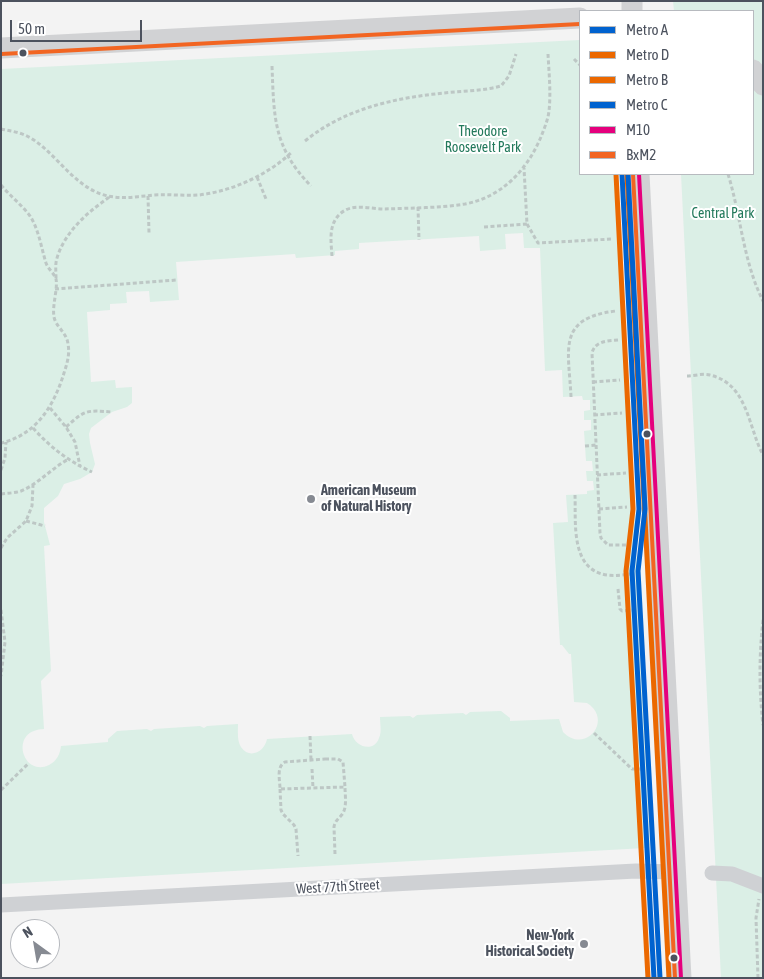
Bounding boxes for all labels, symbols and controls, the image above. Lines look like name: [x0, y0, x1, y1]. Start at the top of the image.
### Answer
scale bar: [12, 10, 145, 42]
legend: [579, 10, 754, 175]
text: 50 m: [18, 20, 45, 37]
text: Metro A: [626, 21, 668, 38]
text: Metro D: [626, 46, 669, 63]
unlabelled marker: [18, 48, 28, 58]
text: Metro B: [626, 71, 668, 88]
text: Metro C: [626, 96, 667, 113]
text: M10: [626, 121, 650, 138]
park label: Theodore Roosevelt Park: [445, 124, 521, 156]
text: BxM2: [626, 146, 656, 163]
park label: Central Park: [692, 206, 754, 222]
unlabelled marker: [642, 429, 652, 439]
place label: American Museum of Natural History: [321, 483, 416, 516]
marker: American Museum of Natural History: [305, 493, 317, 505]
street label: West 77th Street: [296, 876, 380, 898]
north arrow: [10, 919, 60, 969]
text: N: [20, 923, 35, 941]
place label: New-York Historical Society: [486, 928, 574, 960]
marker: New-York Historical Society: [578, 938, 590, 950]
unlabelled marker: [669, 953, 679, 963]

